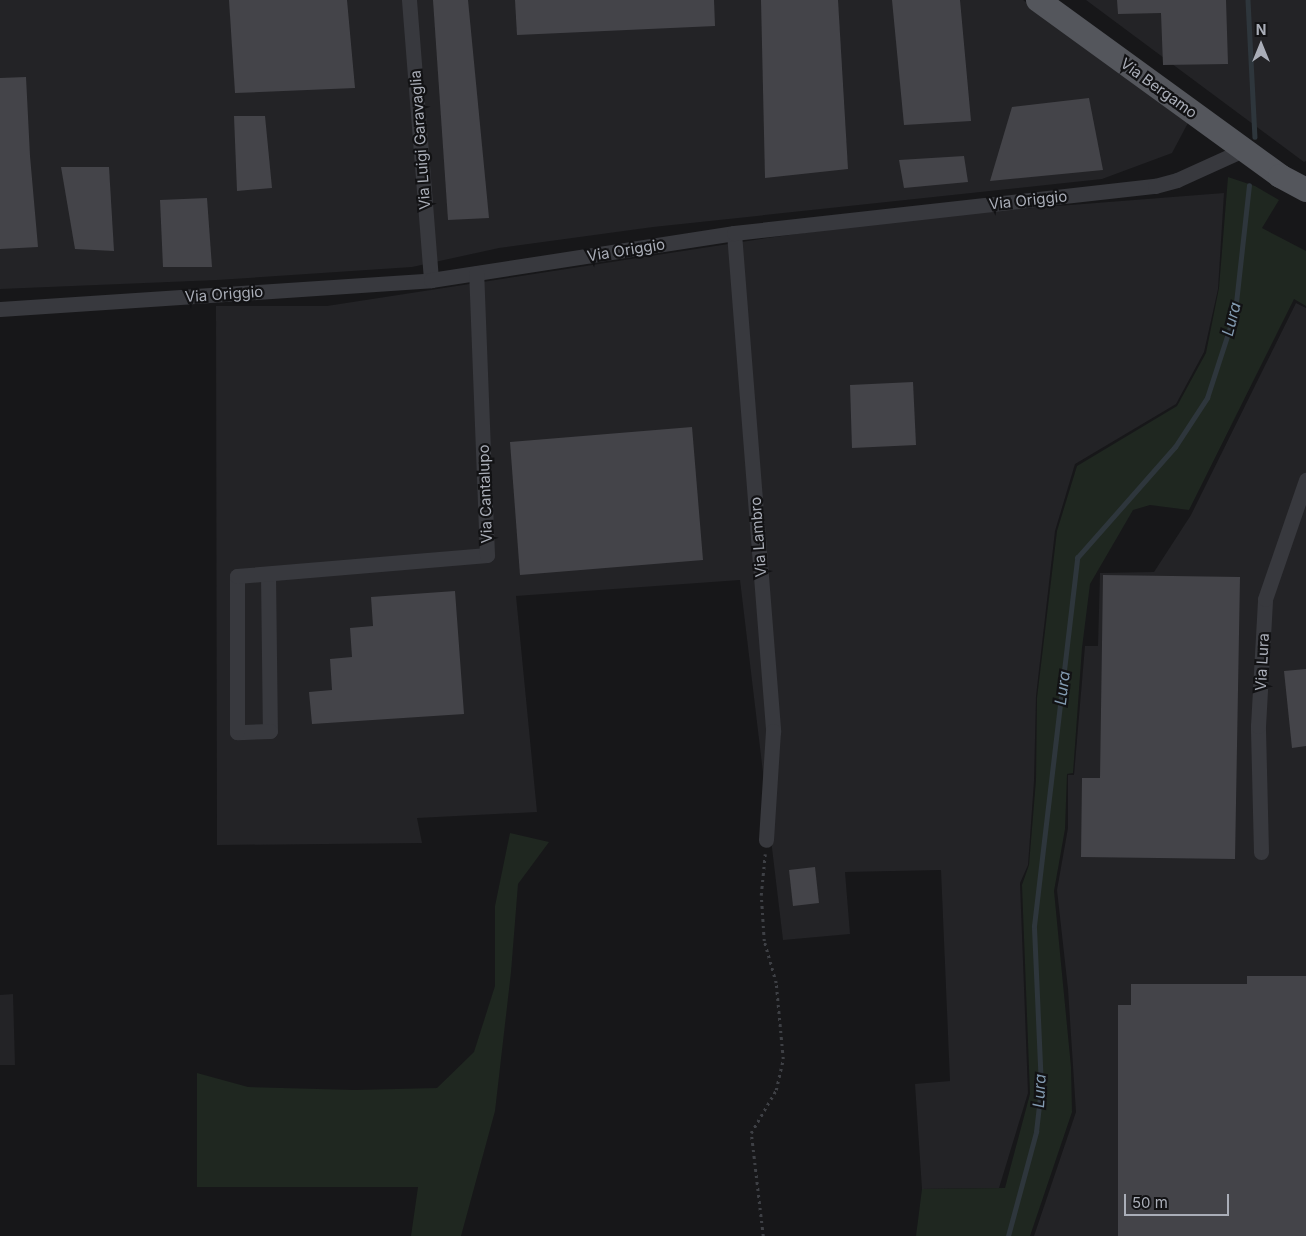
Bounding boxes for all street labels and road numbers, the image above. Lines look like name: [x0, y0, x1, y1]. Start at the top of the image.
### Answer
street label: Via Bergamo: [1117, 54, 1201, 122]
street label: Via Luigi Garavaglia: [406, 70, 434, 210]
street label: Via Origgio: [988, 187, 1068, 213]
street label: Via Origgio: [586, 235, 666, 265]
street label: Via Origgio: [184, 282, 264, 306]
street label: Via Cantalupo: [474, 444, 496, 544]
street label: Via Lambro: [746, 496, 770, 578]
street label: Via Lura: [1251, 633, 1273, 691]

